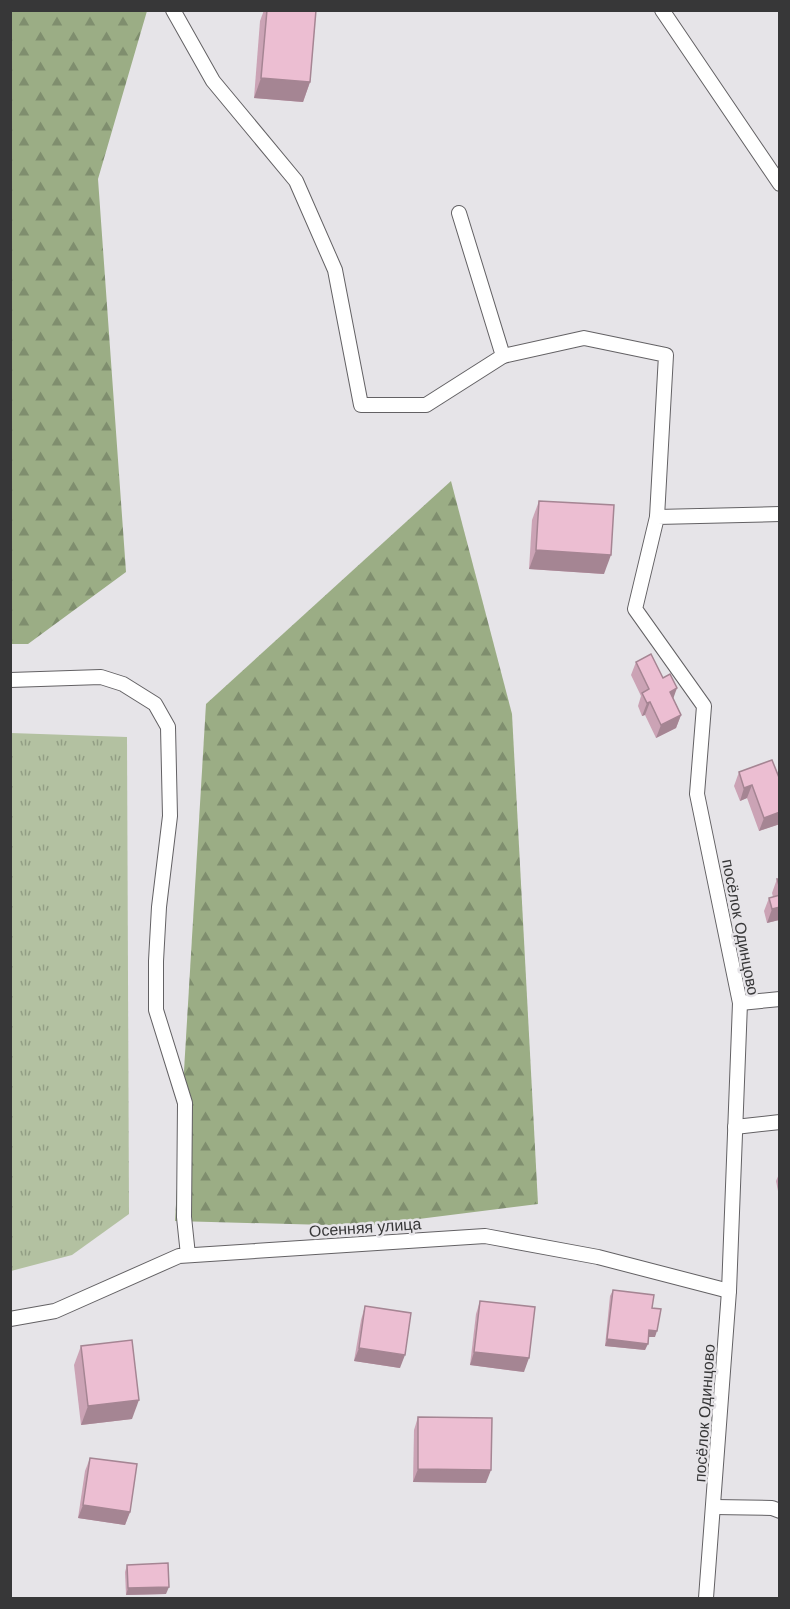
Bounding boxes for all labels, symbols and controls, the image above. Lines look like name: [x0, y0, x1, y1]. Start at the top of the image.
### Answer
street label: посёлок Одинцово: [717, 857, 764, 997]
street label: Осенняя улица: [308, 1213, 422, 1242]
street label: посёлок Одинцово: [689, 1343, 720, 1483]

